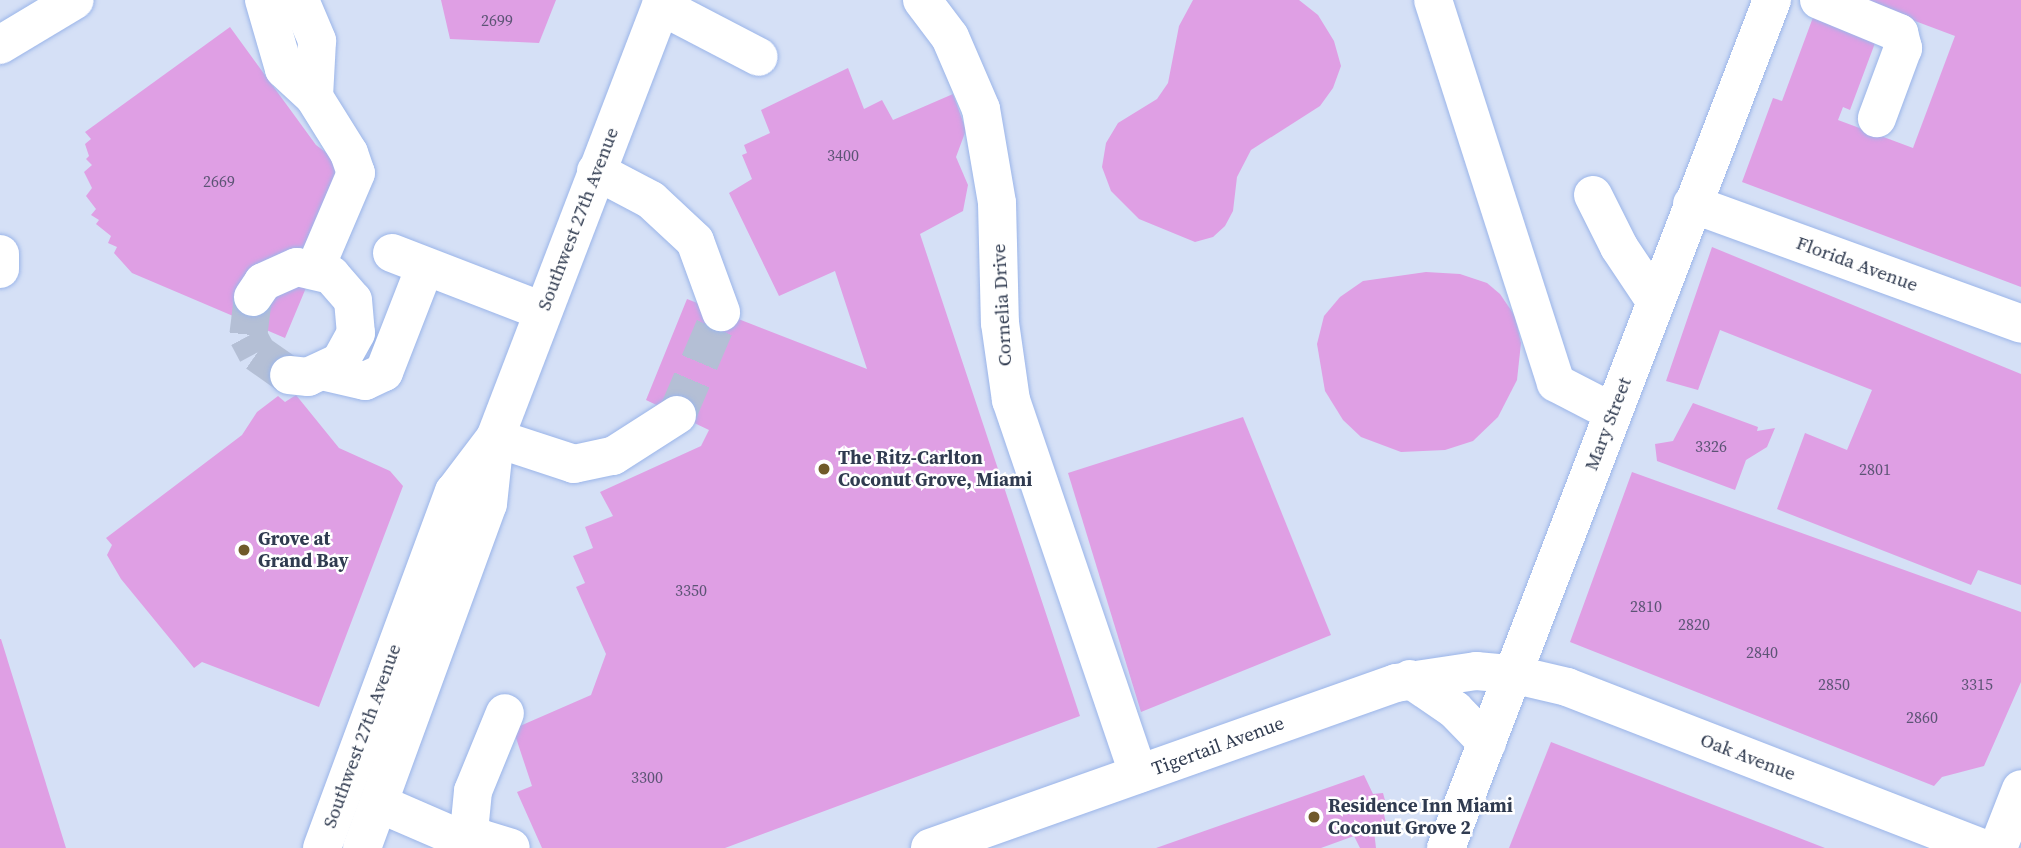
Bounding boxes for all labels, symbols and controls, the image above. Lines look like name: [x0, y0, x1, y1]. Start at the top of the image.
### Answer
house number: 2699: [481, 10, 513, 30]
street label: Southwest 27th Avenue: [533, 124, 623, 314]
house number: 3400: [827, 145, 859, 165]
house number: 2669: [203, 171, 235, 191]
street label: Florida Avenue: [1793, 231, 1921, 297]
street label: Cornelia Drive: [987, 243, 1017, 367]
street label: Mary Street: [1580, 374, 1636, 474]
house number: 3326: [1695, 436, 1727, 456]
place label: The Ritz-Carlton Coconut Grove, Miami: [838, 447, 1032, 491]
house number: 2801: [1859, 459, 1891, 479]
marker: The Ritz-Carlton Coconut Grove, Miami: [816, 461, 832, 477]
place label: Grove at Grand Bay: [258, 528, 349, 572]
marker: Grove at Grand Bay: [236, 542, 252, 558]
house number: 3350: [675, 580, 707, 600]
house number: 2810: [1630, 596, 1662, 616]
house number: 2820: [1678, 614, 1710, 634]
street label: Southwest 27th Avenue: [318, 641, 406, 831]
house number: 2840: [1746, 642, 1778, 662]
house number: 2850: [1818, 674, 1850, 694]
house number: 3315: [1961, 674, 1993, 694]
house number: 2860: [1906, 707, 1938, 727]
street label: Tigertail Avenue: [1149, 712, 1287, 780]
street label: Oak Avenue: [1697, 728, 1799, 786]
house number: 3300: [631, 767, 663, 787]
place label: Residence Inn Miami Coconut Grove 2: [1328, 795, 1513, 839]
marker: Residence Inn Miami Coconut Grove 2: [1306, 809, 1322, 825]

